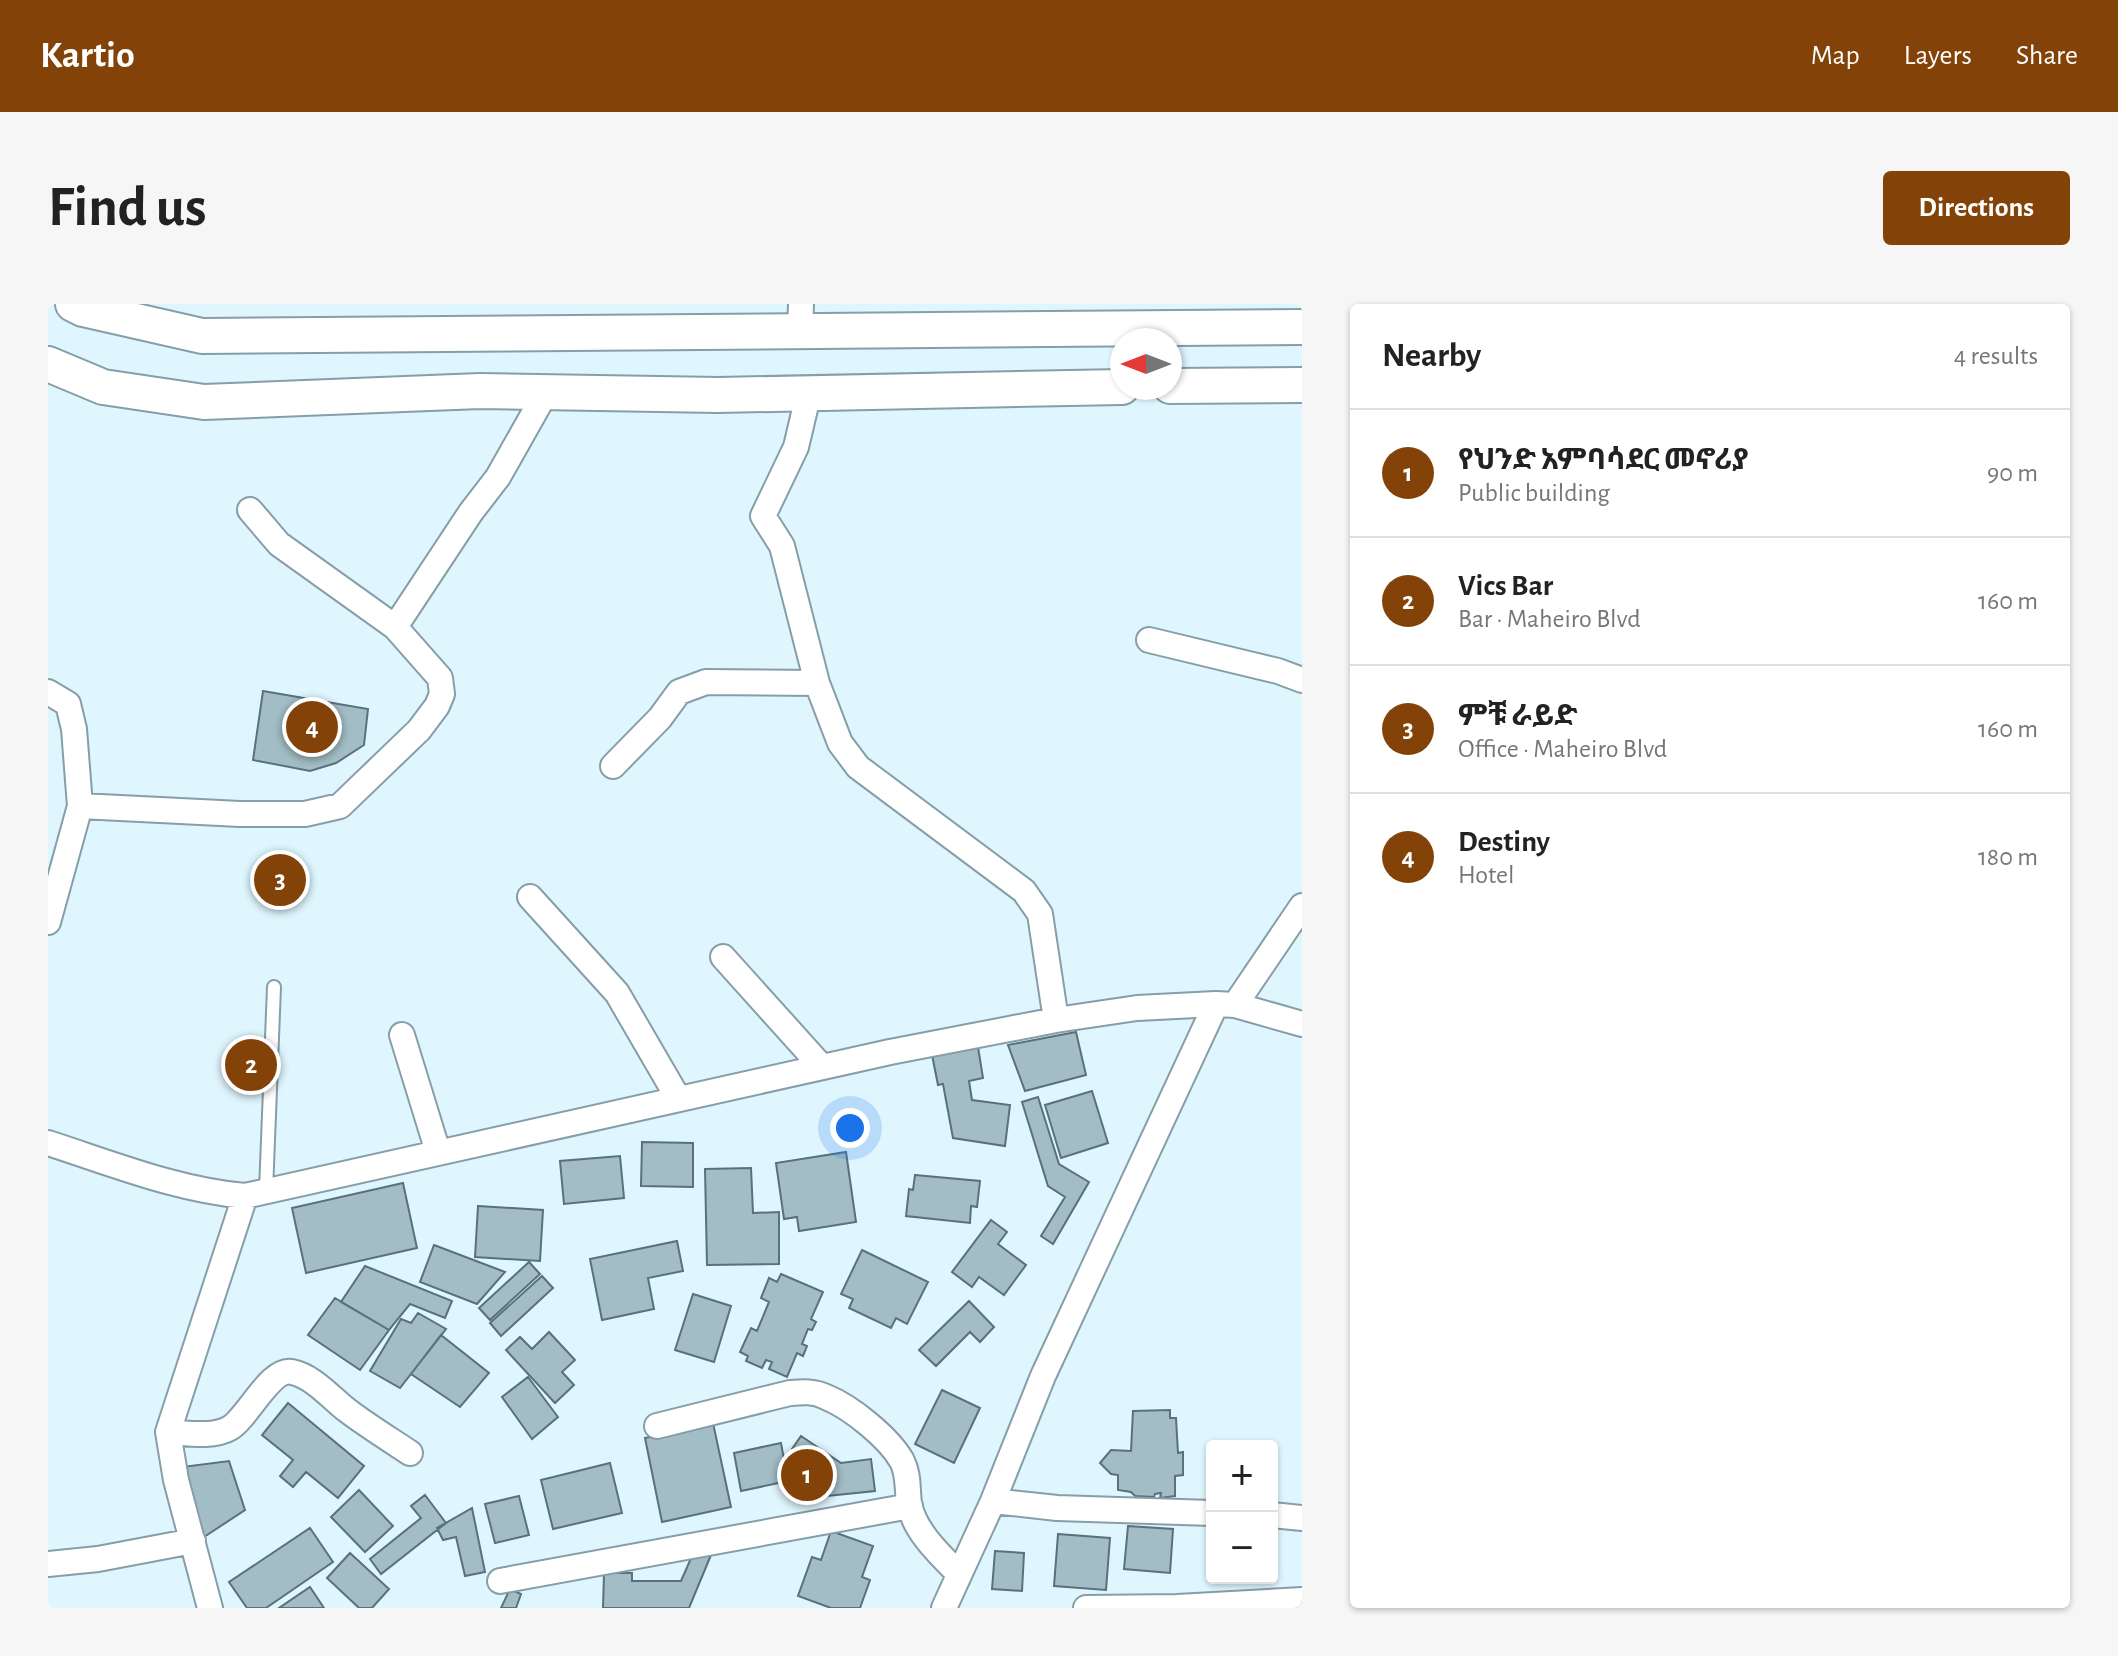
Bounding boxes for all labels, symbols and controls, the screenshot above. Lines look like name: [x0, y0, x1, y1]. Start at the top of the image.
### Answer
text: Kartio: [40, 37, 135, 75]
text: Map: [1811, 42, 1860, 70]
text: Layers: [1904, 42, 1972, 70]
text: Share: [2016, 42, 2078, 70]
button: Directions: [1883, 171, 2070, 245]
text: Find us: [48, 180, 206, 236]
north arrow: [1110, 328, 1182, 400]
text: Nearby: [1382, 339, 1481, 373]
text: 4 results: [1954, 343, 2038, 369]
text: የህንድ አምባሳደር መኖሪያ: [1458, 445, 1749, 475]
text: 1: [1403, 460, 1413, 486]
text: 90 m: [1987, 460, 2038, 486]
text: Public building: [1458, 480, 1610, 506]
text: Vics Bar: [1458, 571, 1553, 601]
text: 2: [1402, 588, 1414, 614]
text: 160 m: [1978, 588, 2038, 614]
text: Bar · Maheiro Blvd: [1458, 606, 1641, 632]
pin: 4: [286, 697, 338, 757]
text: ምቹ ራይድ: [1458, 701, 1578, 731]
text: 3: [1402, 716, 1414, 742]
text: 160 m: [1978, 716, 2038, 742]
text: Office · Maheiro Blvd: [1458, 736, 1667, 762]
text: Destiny: [1458, 827, 1550, 857]
text: 4: [1401, 844, 1415, 870]
text: 180 m: [1978, 844, 2038, 870]
pin: 3: [254, 850, 306, 910]
text: Hotel: [1458, 862, 1514, 888]
pin: 2: [225, 1035, 277, 1095]
your location: [830, 1108, 870, 1148]
map controls: [1206, 1440, 1278, 1584]
button: +: [1206, 1440, 1278, 1512]
pin: 1: [781, 1445, 833, 1505]
button: −: [1206, 1512, 1278, 1584]

